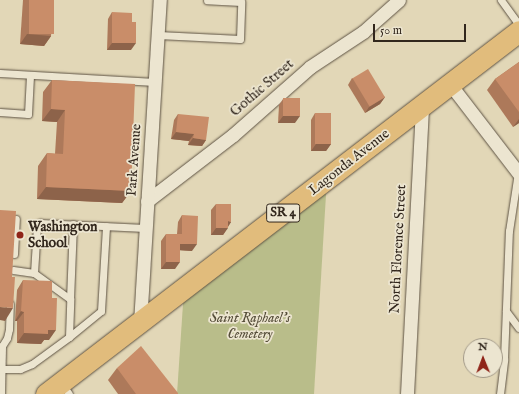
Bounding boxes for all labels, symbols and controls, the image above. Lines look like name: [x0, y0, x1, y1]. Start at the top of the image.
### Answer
scale bar: [375, 16, 468, 42]
text: 50 m: [380, 23, 402, 38]
street label: Gothic Street: [227, 56, 297, 120]
street label: Park Avenue: [123, 123, 145, 197]
street label: Lagonda Avenue: [305, 125, 393, 199]
street label: North Florence Street: [386, 184, 410, 314]
road number: SR 4: [266, 202, 300, 224]
place label: Washington School: [28, 219, 97, 252]
marker: Washington School: [15, 230, 25, 240]
park label: Saint Raphael's Cemetery: [210, 310, 290, 342]
north arrow: [463, 338, 503, 378]
text: N: [478, 340, 488, 354]

